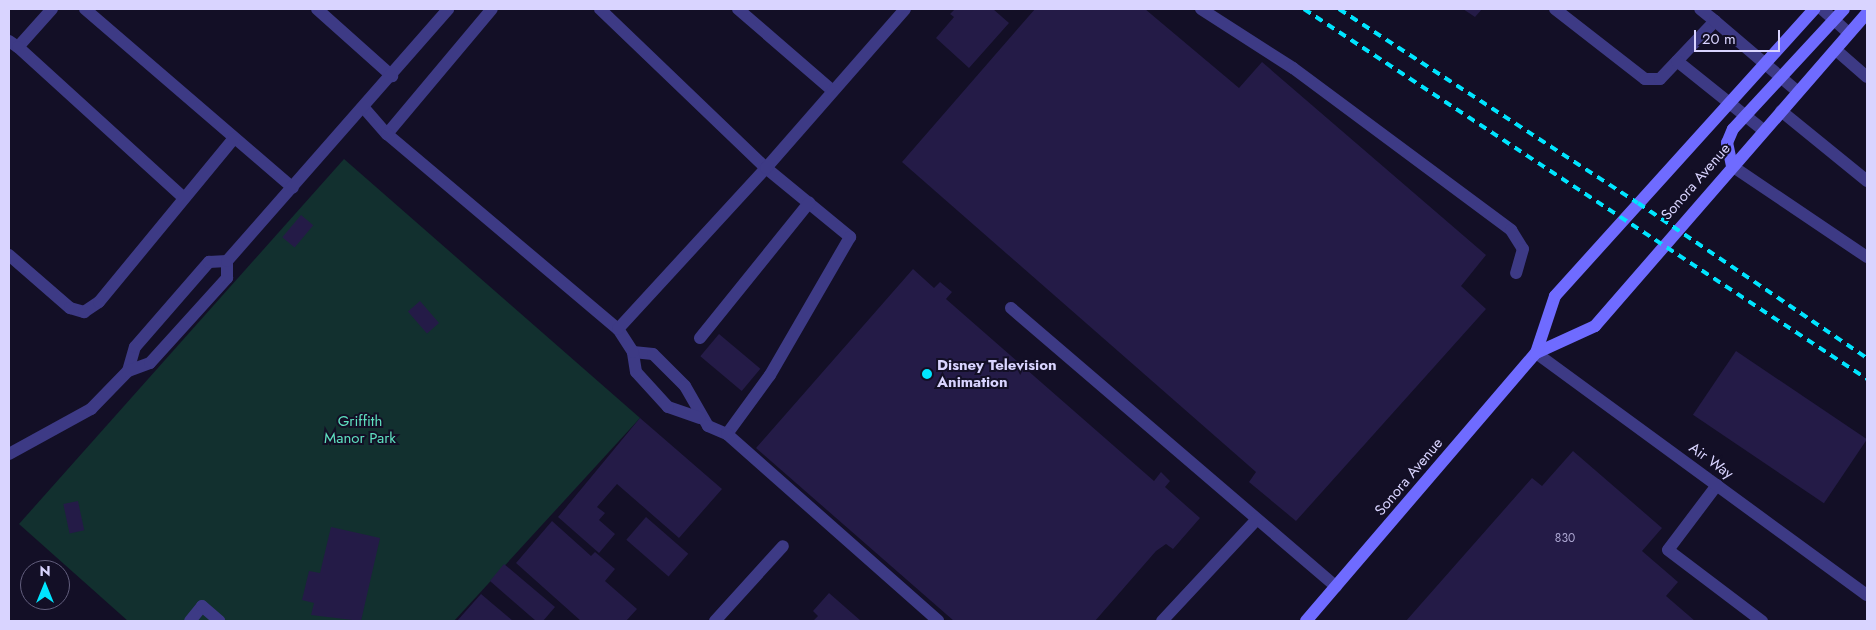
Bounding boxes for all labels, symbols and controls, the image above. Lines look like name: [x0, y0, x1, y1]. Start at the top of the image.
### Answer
scale bar: [1696, 20, 1782, 52]
text: 20 m: [1702, 28, 1736, 50]
street label: Sonora Avenue: [1658, 140, 1734, 224]
place label: Disney Television Animation: [937, 356, 1057, 391]
marker: Disney Television Animation: [921, 368, 933, 380]
park label: Griffith Manor Park: [324, 412, 396, 447]
street label: Sonora Avenue: [1371, 434, 1447, 520]
street label: Air Way: [1685, 439, 1737, 483]
house number: 830: [1555, 532, 1575, 546]
north arrow: [20, 560, 70, 610]
text: N: [39, 561, 51, 581]

